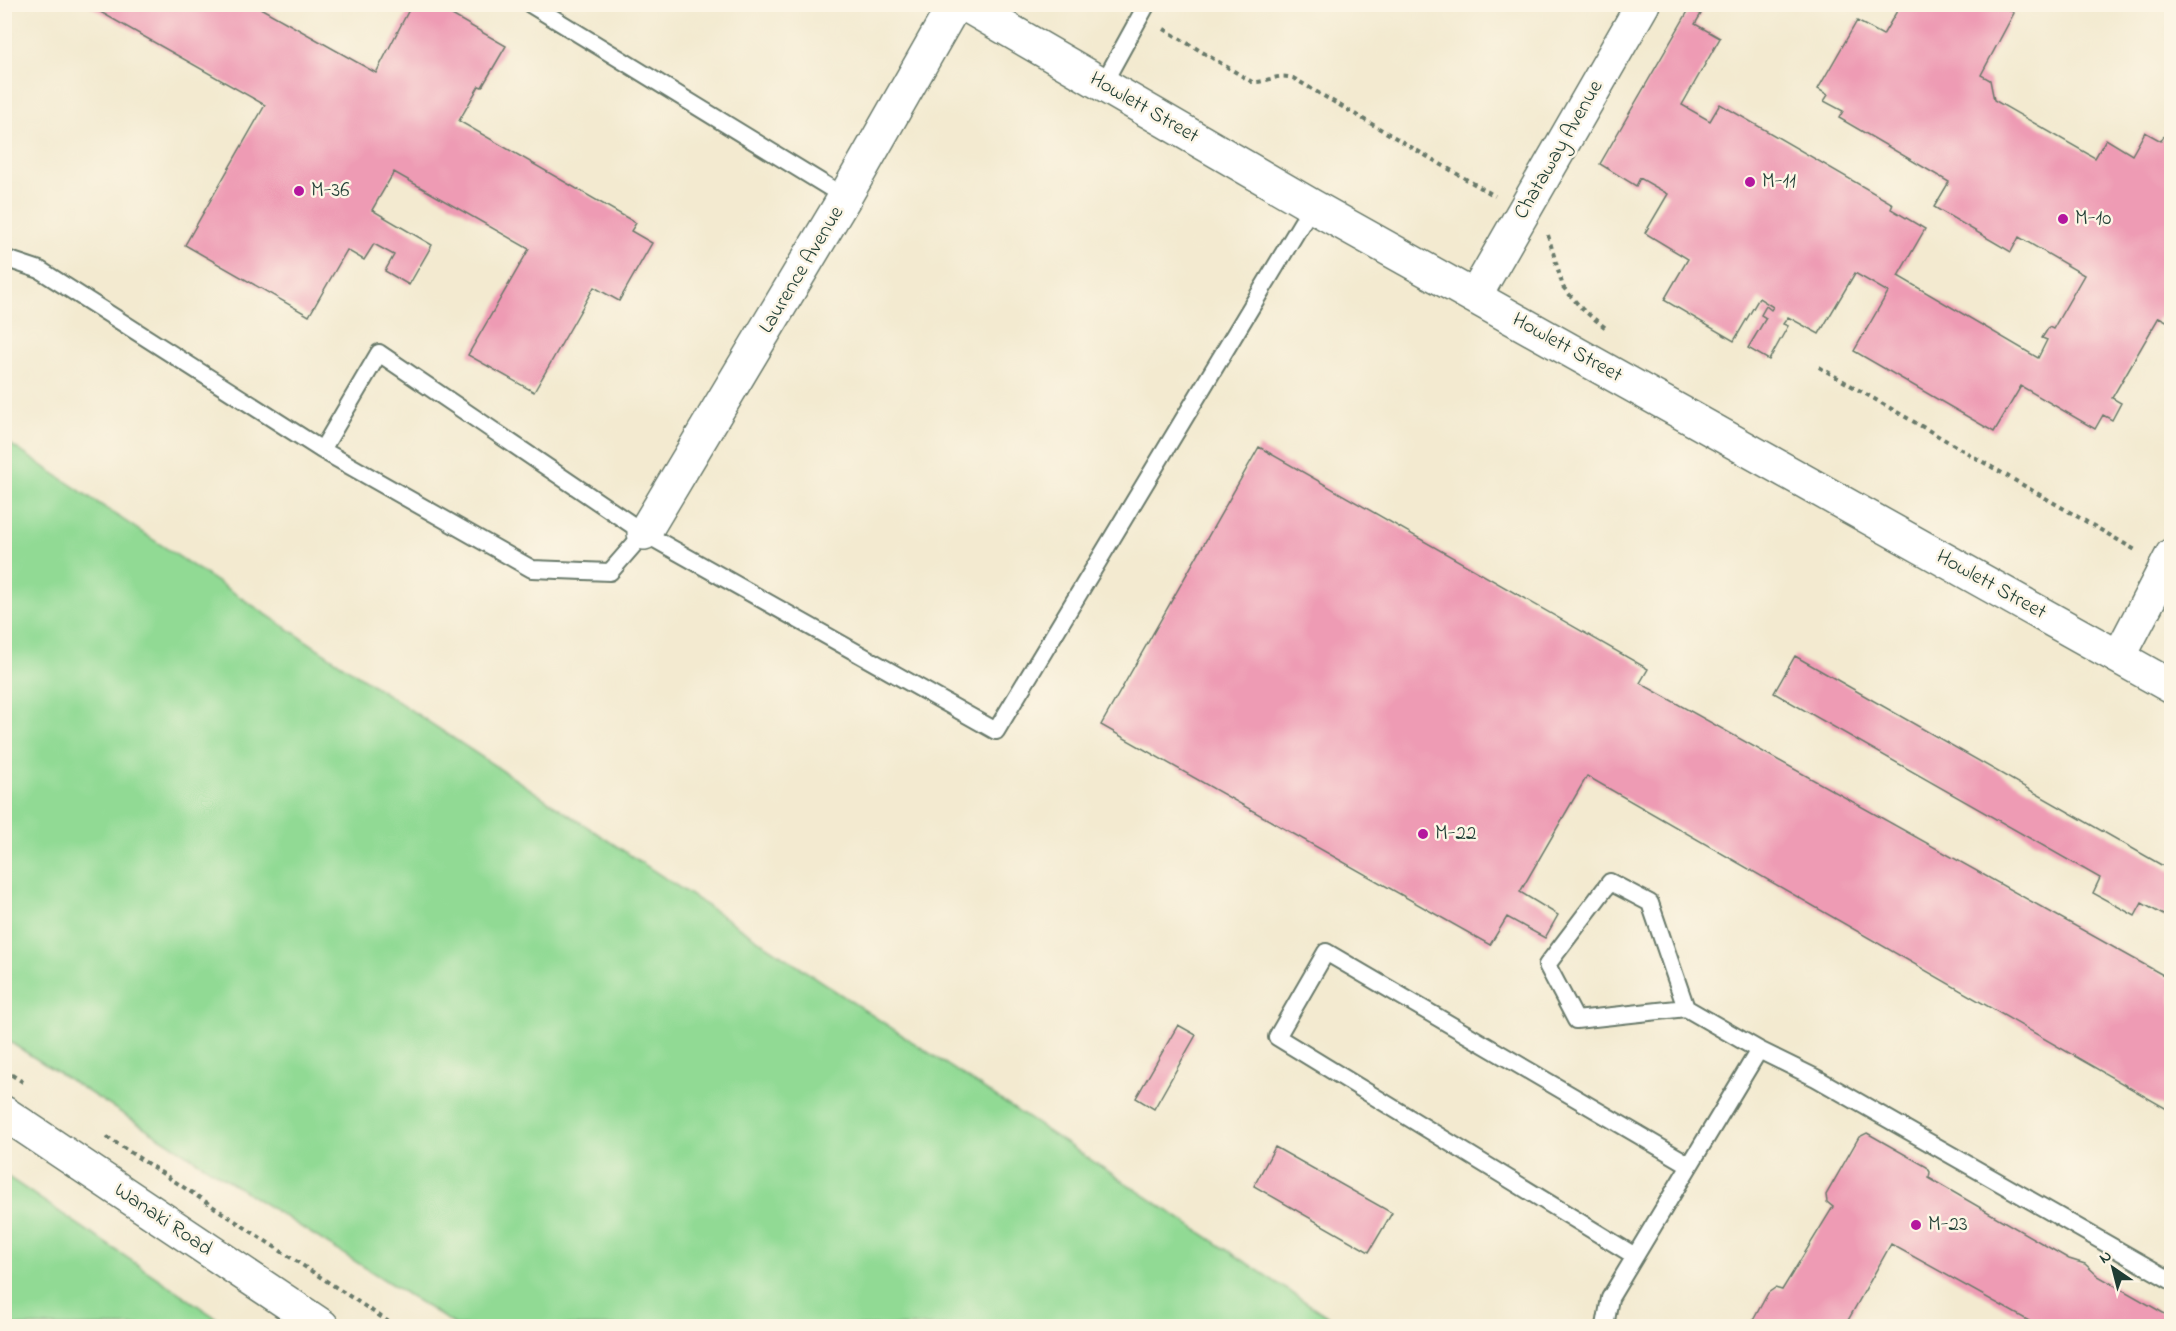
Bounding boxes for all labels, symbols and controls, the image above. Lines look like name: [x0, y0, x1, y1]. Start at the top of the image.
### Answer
street label: Howlett Street: [1084, 65, 1204, 151]
street label: Chataway Avenue: [1507, 74, 1613, 226]
place label: M-11: [1762, 167, 1796, 197]
marker: M-11: [1743, 175, 1757, 189]
place label: M-36: [311, 176, 350, 206]
marker: M-36: [292, 184, 306, 198]
street label: Laurence Avenue: [752, 200, 852, 339]
place label: M-10: [2075, 204, 2111, 234]
marker: M-10: [2056, 212, 2070, 226]
street label: Howlett Street: [1507, 305, 1627, 391]
street label: Howlett Street: [1931, 542, 2051, 628]
place label: M-22: [1435, 819, 1477, 849]
marker: M-22: [1416, 827, 1430, 841]
street label: Wanaki Road: [108, 1176, 218, 1264]
place label: M-23: [1928, 1210, 1968, 1240]
marker: M-23: [1909, 1218, 1923, 1232]
north arrow: [2083, 1238, 2143, 1298]
text: N: [2094, 1244, 2117, 1270]

